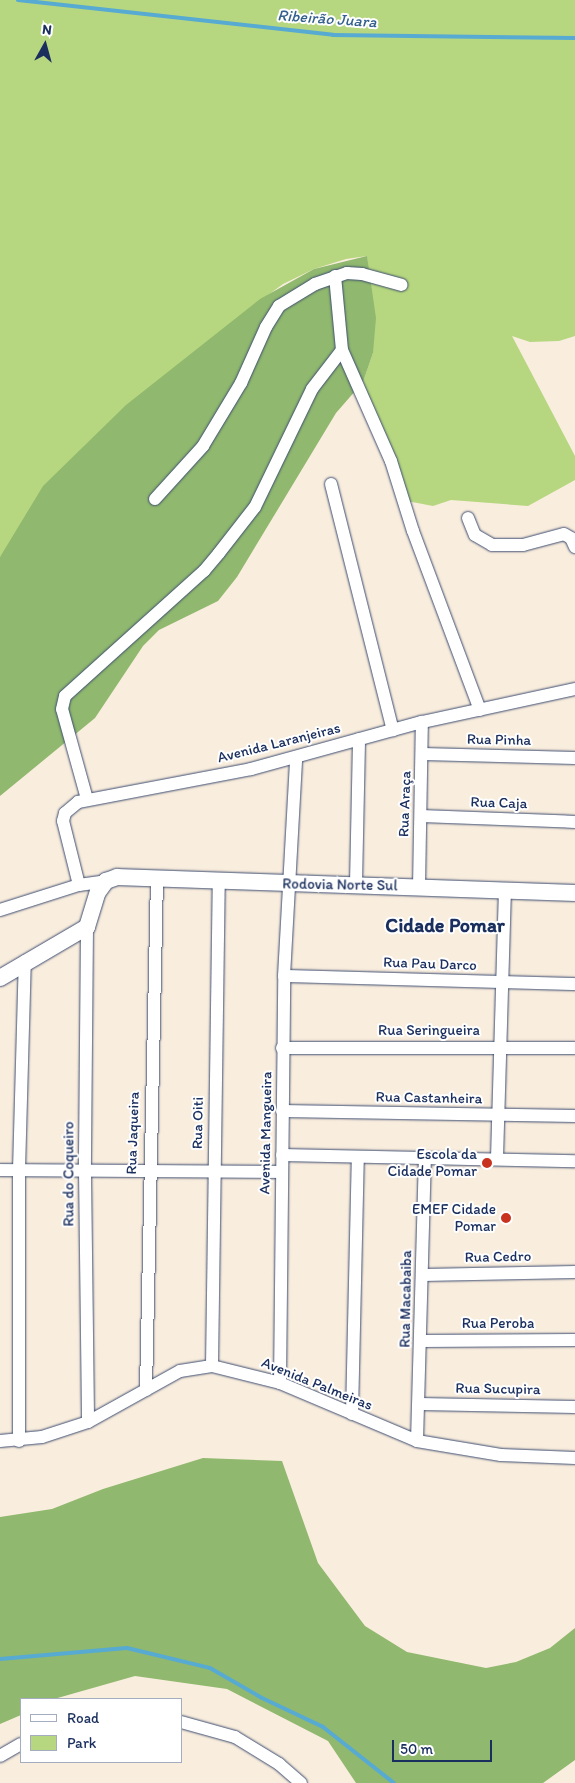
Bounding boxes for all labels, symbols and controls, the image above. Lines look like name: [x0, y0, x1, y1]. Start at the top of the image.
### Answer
water label: Ribeirão Juara: [277, 6, 377, 32]
north arrow: [20, 20, 70, 70]
text: N: [41, 21, 53, 39]
street label: Avenida Laranjeiras: [216, 719, 342, 767]
street label: Rua Pinha: [467, 730, 531, 750]
street label: Rua Araça: [395, 771, 415, 837]
street label: Rua Caja: [470, 793, 528, 813]
street label: Rodovia Norte Sul: [282, 875, 398, 895]
district label: Cidade Pomar: [386, 913, 504, 937]
street label: Rua Pau Darco: [383, 953, 477, 975]
street label: Rua Seringueira: [378, 1022, 480, 1040]
street label: Avenida Mangueira: [256, 1071, 276, 1195]
street label: Rua Castanheira: [376, 1088, 482, 1108]
street label: Rua Jaqueira: [123, 1091, 143, 1175]
street label: Rua Oiti: [189, 1097, 207, 1149]
street label: Rua do Coqueiro: [60, 1122, 78, 1226]
place label: Escola da Cidade Pomar: [388, 1145, 477, 1180]
marker: Escola da Cidade Pomar: [481, 1157, 493, 1169]
place label: EMEF Cidade Pomar: [412, 1200, 496, 1235]
marker: EMEF Cidade Pomar: [500, 1212, 512, 1224]
street label: Rua Cedro: [465, 1247, 531, 1267]
street label: Rua Macabaiba: [396, 1250, 416, 1348]
street label: Rua Peroba: [462, 1315, 534, 1333]
street label: Avenida Palmeiras: [259, 1354, 375, 1414]
street label: Rua Sucupira: [455, 1379, 541, 1399]
legend: [20, 1698, 182, 1763]
text: Road: [67, 1709, 99, 1727]
scale bar: [395, 1730, 495, 1762]
text: Park: [67, 1734, 97, 1752]
text: 50 m: [400, 1740, 433, 1758]

